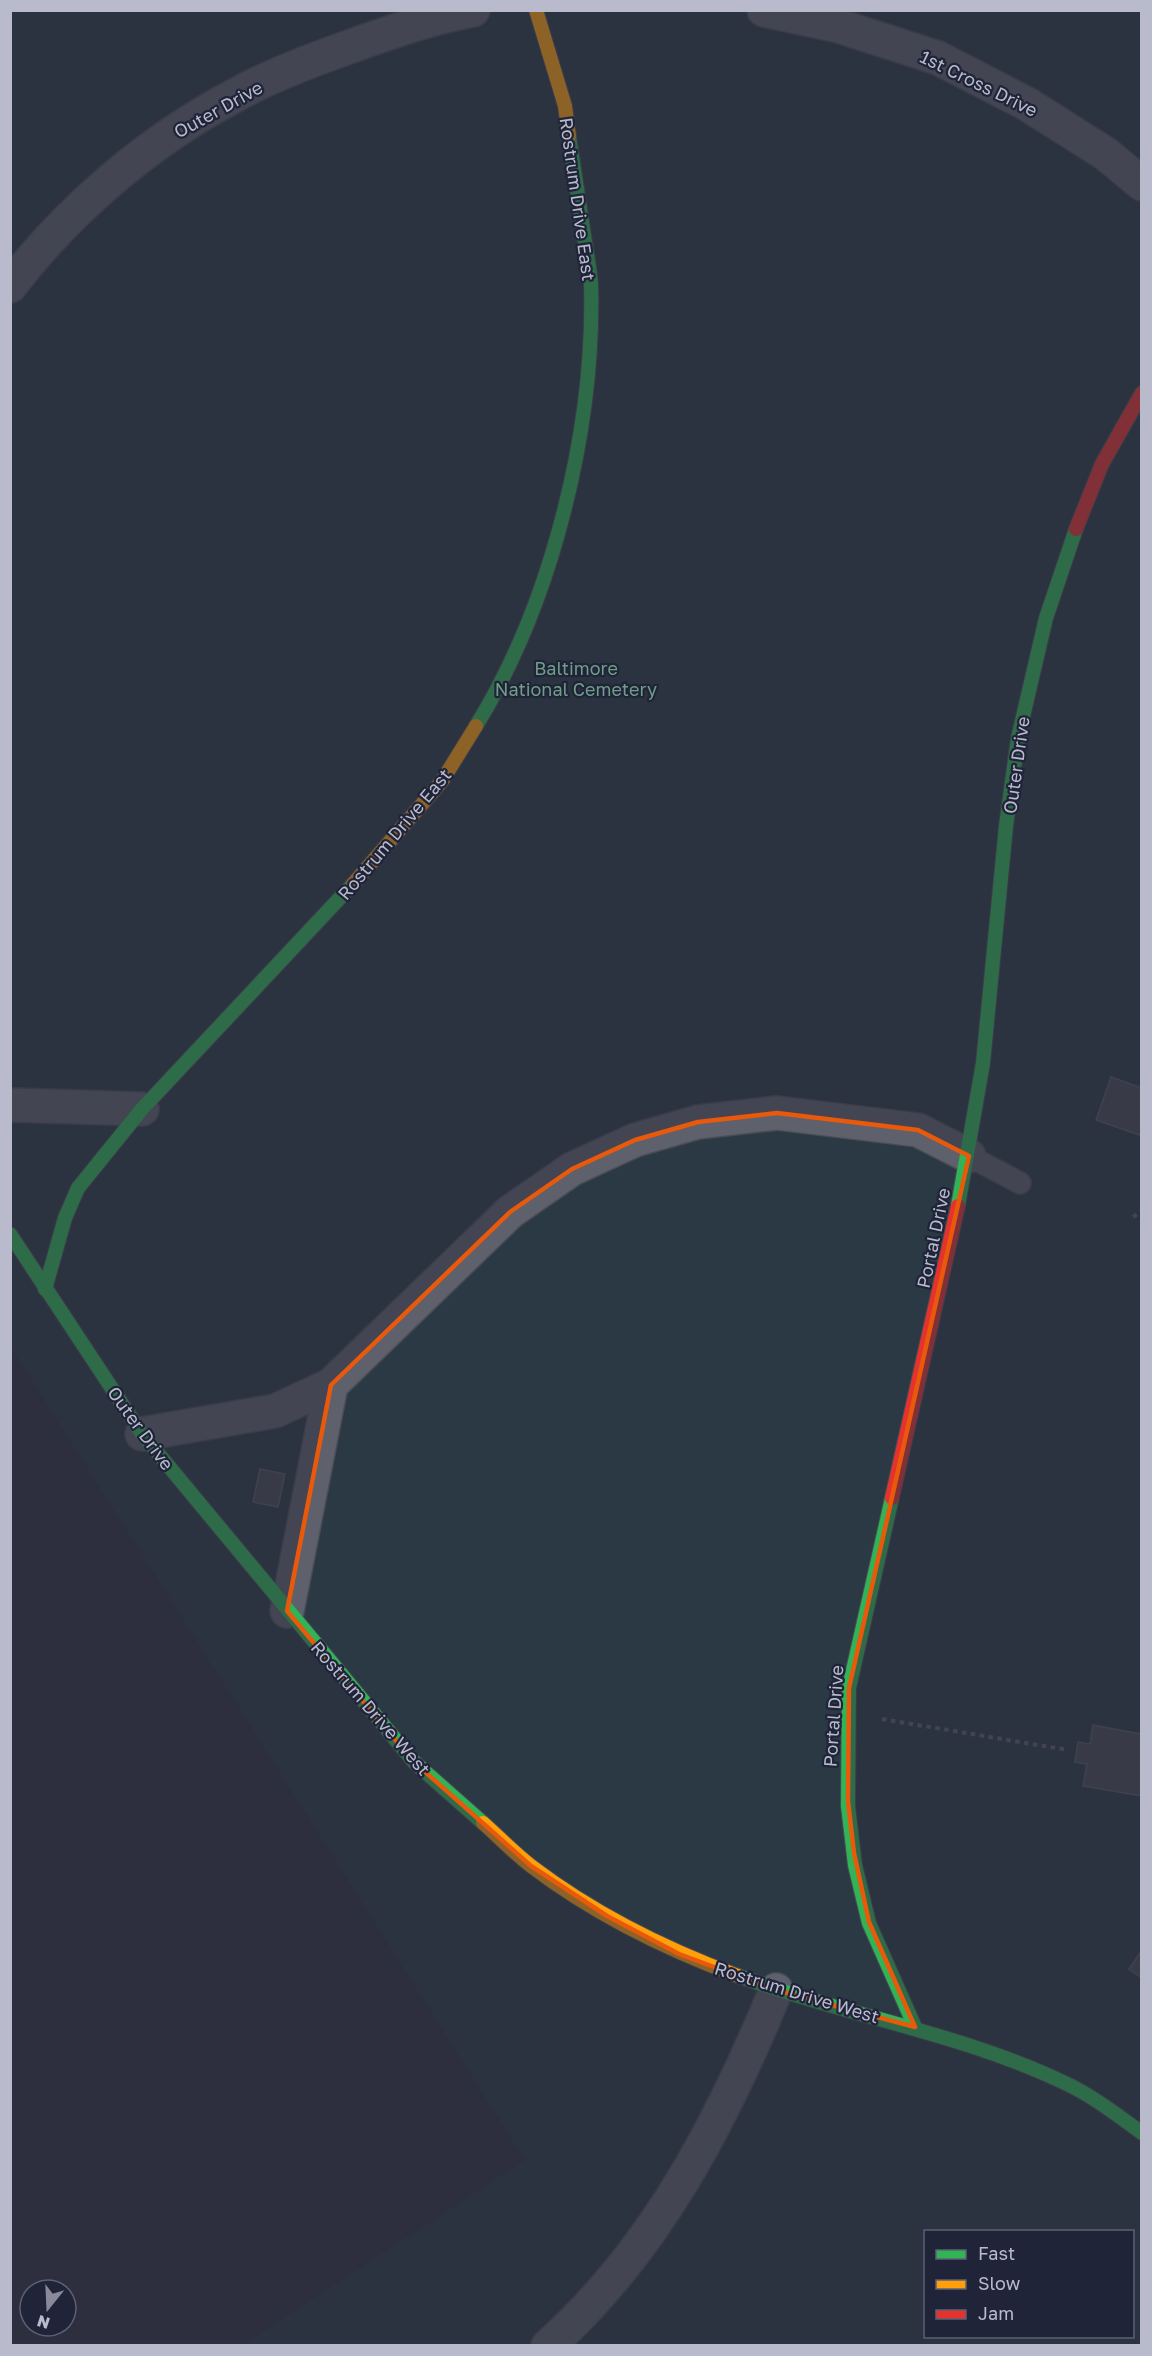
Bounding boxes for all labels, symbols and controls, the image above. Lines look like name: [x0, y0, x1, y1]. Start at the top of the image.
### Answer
street label: 1st Cross Drive: [917, 45, 1041, 121]
street label: Outer Drive: [170, 76, 266, 142]
street label: Rostrum Drive East: [556, 116, 600, 282]
park label: Baltimore National Cemetery: [495, 657, 657, 700]
street label: Outer Drive: [998, 715, 1034, 815]
street label: Rostrum Drive East: [333, 764, 455, 904]
street label: Portal Drive: [912, 1186, 954, 1290]
street label: Outer Drive: [103, 1382, 179, 1474]
street label: Rostrum Drive West: [307, 1636, 435, 1780]
street label: Portal Drive: [818, 1664, 848, 1768]
street label: Rostrum Drive West: [712, 1957, 882, 2027]
legend: [924, 2230, 1134, 2338]
text: Fast: [978, 2242, 1015, 2264]
text: Slow: [978, 2272, 1021, 2294]
north arrow: [18, 2278, 78, 2338]
text: Jam: [978, 2302, 1014, 2324]
text: N: [34, 2311, 52, 2334]

